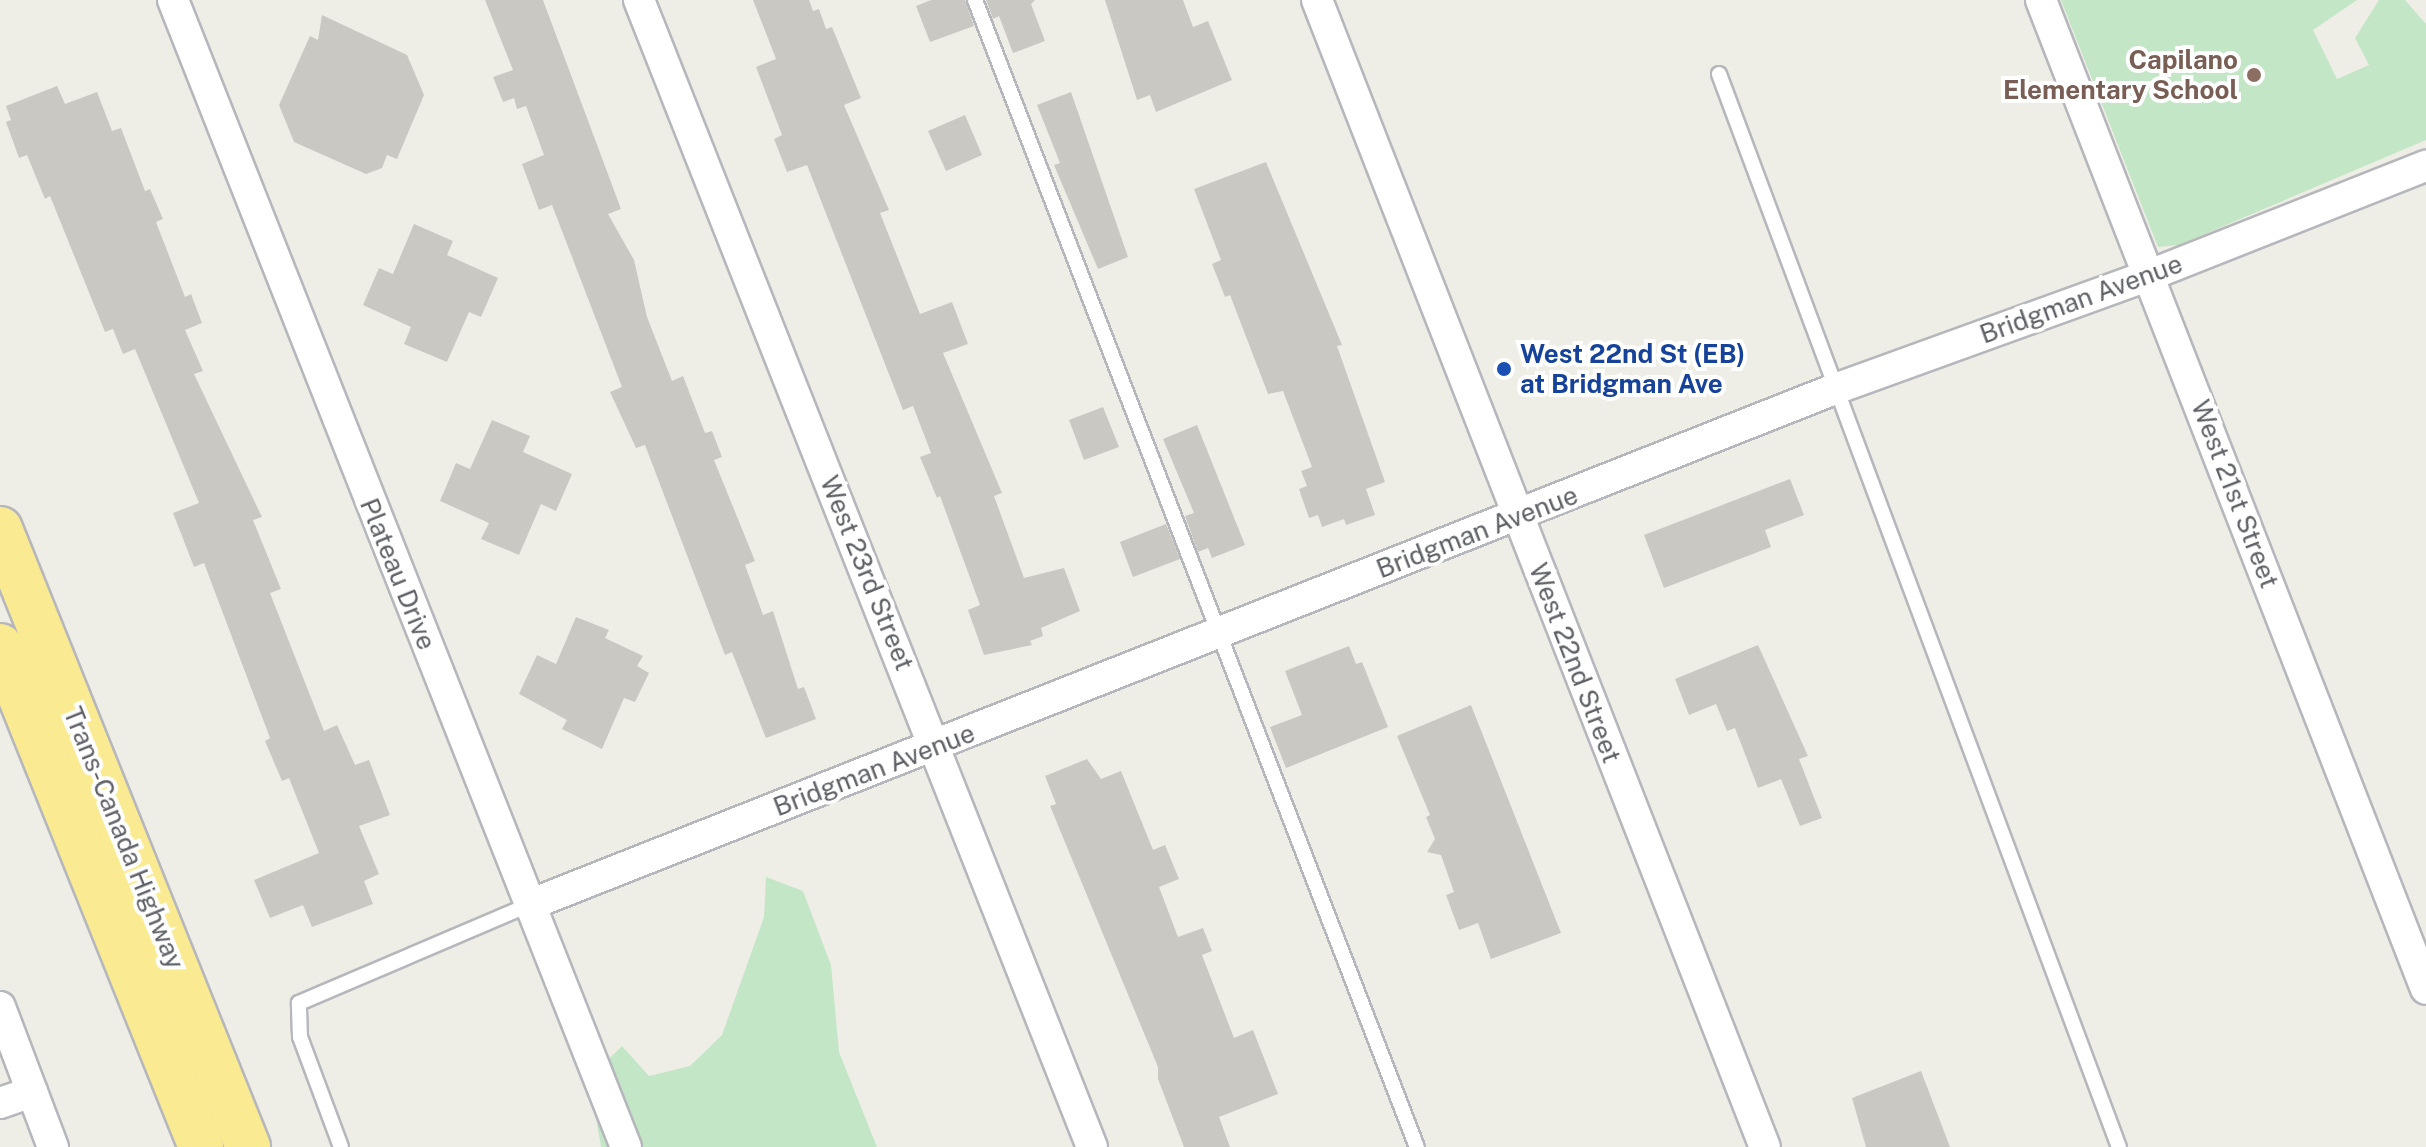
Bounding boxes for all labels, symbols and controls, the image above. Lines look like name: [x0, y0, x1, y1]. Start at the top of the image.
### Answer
place label: Capilano Elementary School: [2003, 44, 2238, 106]
marker: Capilano Elementary School: [2245, 66, 2263, 84]
street label: Bridgman Avenue: [1976, 248, 2186, 350]
place label: West 22nd St (EB) at Bridgman Ave: [1520, 338, 1745, 400]
marker: West 22nd St (EB) at Bridgman Ave: [1495, 360, 1513, 378]
street label: West 21st Street: [2185, 396, 2285, 592]
street label: West 23rd Street: [814, 471, 920, 675]
street label: Bridgman Avenue: [1372, 479, 1582, 585]
street label: Plateau Drive: [353, 494, 443, 654]
street label: West 22nd Street: [1523, 559, 1627, 767]
street label: Trans-Canada Highway: [57, 702, 191, 974]
street label: Bridgman Avenue: [769, 717, 979, 823]

